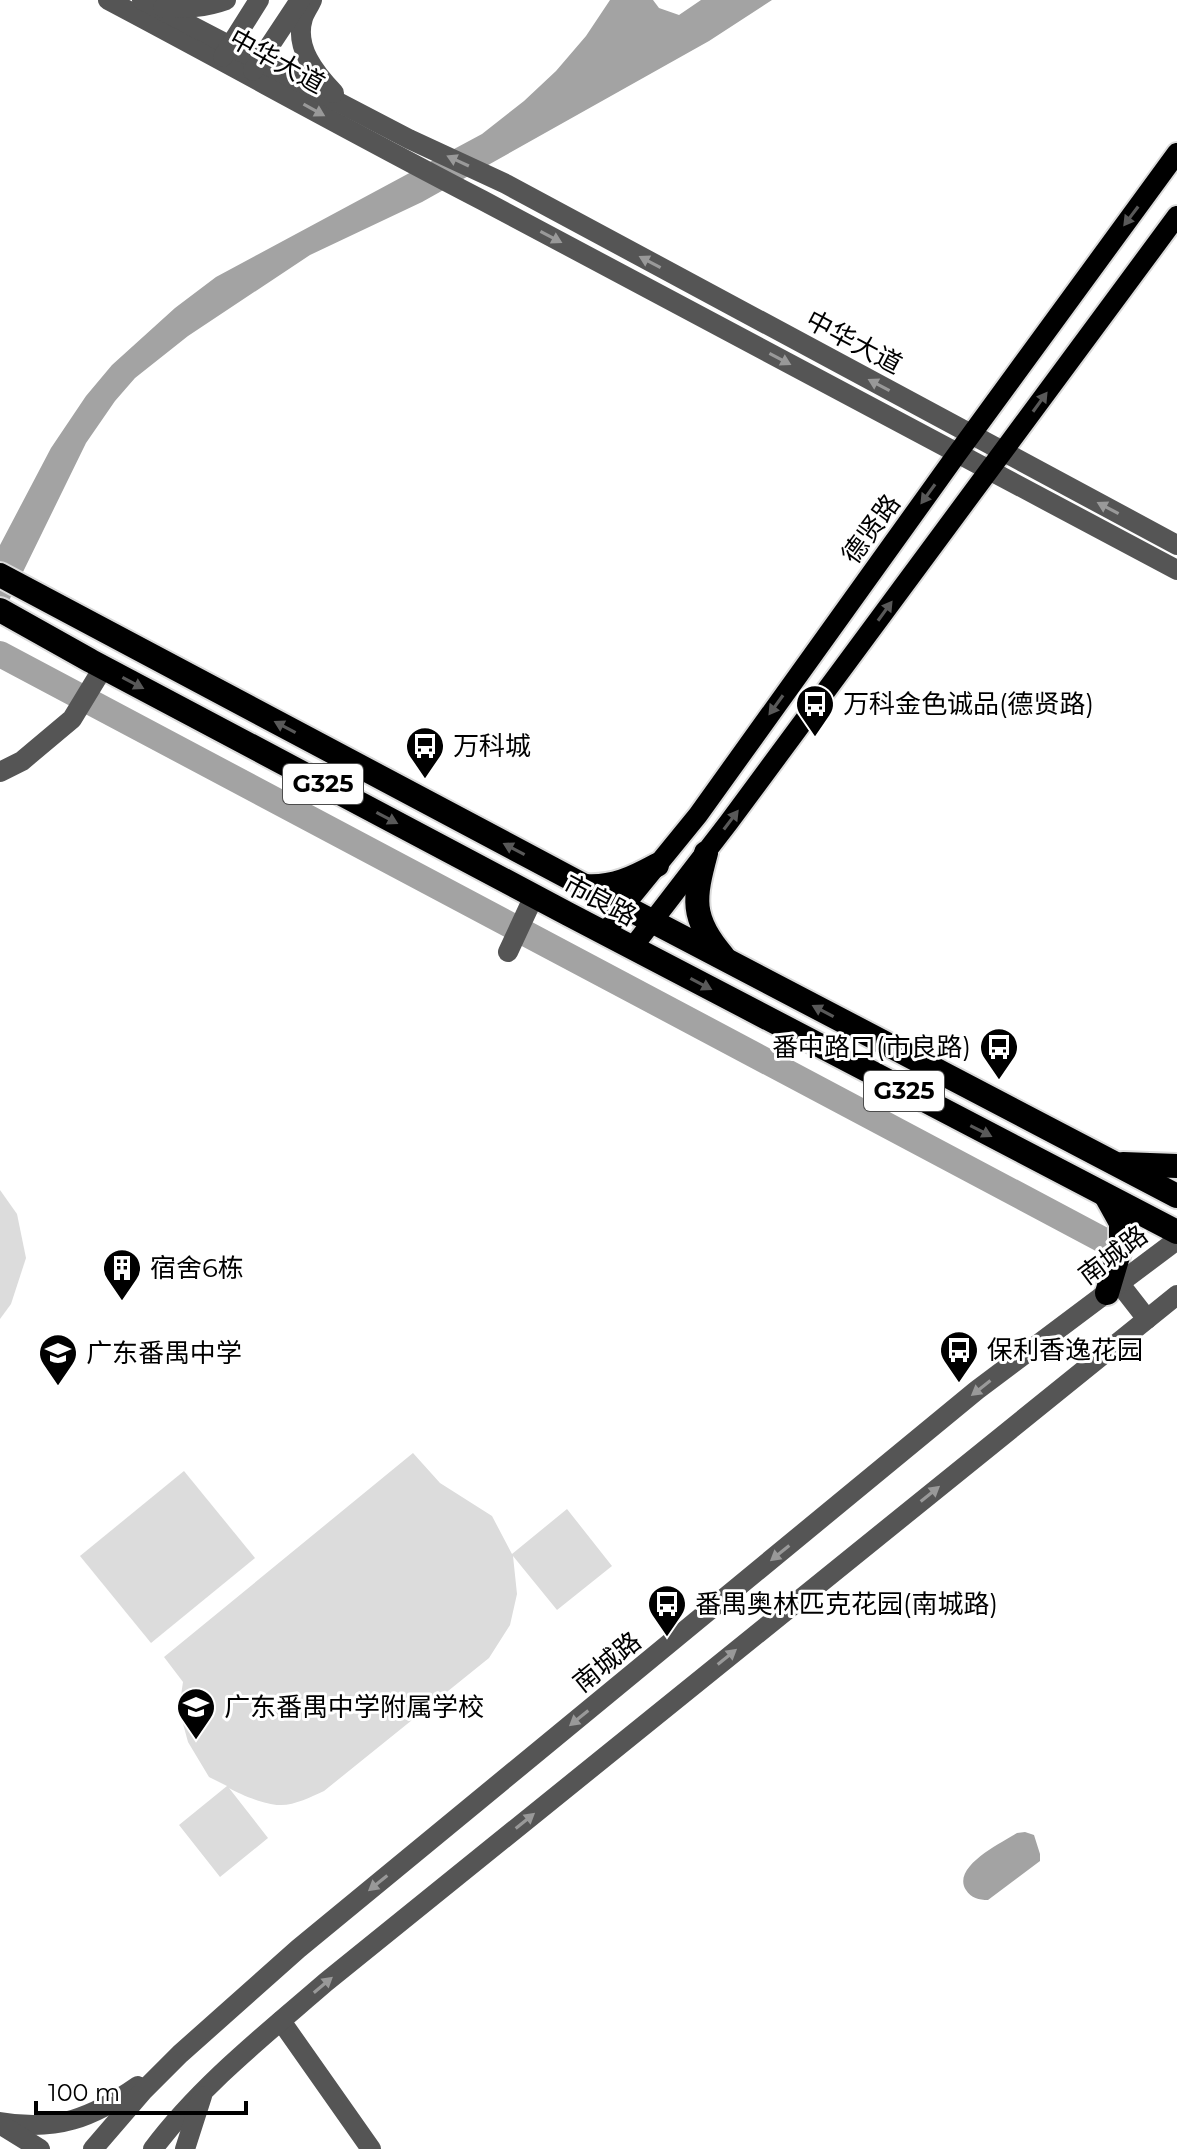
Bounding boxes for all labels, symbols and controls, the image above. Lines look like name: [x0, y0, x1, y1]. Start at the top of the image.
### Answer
street label: 中华大道: [224, 22, 330, 100]
one-way arrow: [303, 103, 325, 117]
one-way arrow: [446, 154, 469, 168]
one-way arrow: [1124, 206, 1140, 226]
one-way arrow: [540, 229, 562, 243]
one-way arrow: [639, 255, 662, 268]
street label: 中华大道: [801, 303, 907, 381]
one-way arrow: [769, 352, 792, 366]
one-way arrow: [868, 378, 891, 392]
one-way arrow: [1032, 391, 1048, 413]
one-way arrow: [920, 483, 936, 505]
street label: 德贤路: [835, 488, 907, 570]
one-way arrow: [1097, 502, 1120, 515]
one-way arrow: [877, 600, 892, 621]
one-way arrow: [121, 677, 144, 690]
bus stop icon: 万科金色诚品(德贤路): [794, 683, 836, 738]
place label: 万科金色诚品(德贤路): [843, 688, 1094, 720]
one-way arrow: [769, 695, 785, 715]
one-way arrow: [273, 720, 296, 733]
bus stop icon: 万科城: [404, 725, 446, 780]
place label: 万科城: [453, 730, 531, 762]
road number: G325: [283, 764, 363, 804]
one-way arrow: [722, 810, 738, 830]
one-way arrow: [376, 811, 398, 825]
one-way arrow: [503, 842, 525, 856]
street label: 市良路: [558, 868, 642, 932]
one-way arrow: [690, 977, 712, 991]
one-way arrow: [811, 1005, 834, 1018]
bus stop icon: 番中路口(市良路): [978, 1026, 1020, 1081]
place label: 番中路口(市良路): [772, 1031, 971, 1063]
road number: G325: [864, 1071, 944, 1111]
one-way arrow: [970, 1123, 992, 1137]
street label: 南城路: [1072, 1219, 1154, 1291]
building icon: 宿舍6栋: [101, 1247, 143, 1302]
place label: 宿舍6栋: [150, 1252, 244, 1284]
bus stop icon: 保利香逸花园: [938, 1329, 980, 1384]
school or university icon: 广东番禺中学: [37, 1332, 79, 1387]
place label: 保利香逸花园: [987, 1334, 1143, 1366]
place label: 广东番禺中学: [86, 1337, 242, 1369]
one-way arrow: [971, 1380, 991, 1396]
one-way arrow: [919, 1486, 939, 1503]
one-way arrow: [770, 1544, 790, 1561]
bus stop icon: 番禺奥林匹克花园(南城路): [646, 1583, 688, 1638]
place label: 番禺奥林匹克花园(南城路): [695, 1588, 998, 1620]
street label: 南城路: [567, 1625, 647, 1699]
one-way arrow: [717, 1650, 737, 1666]
school or university icon: 广东番禺中学附属学校: [175, 1686, 217, 1741]
place label: 广东番禺中学附属学校: [224, 1691, 484, 1723]
one-way arrow: [569, 1709, 589, 1726]
one-way arrow: [515, 1813, 535, 1830]
one-way arrow: [368, 1875, 388, 1891]
one-way arrow: [313, 1976, 333, 1994]
scale bar: [36, 2065, 246, 2115]
text: 100 m: [48, 2078, 120, 2107]

